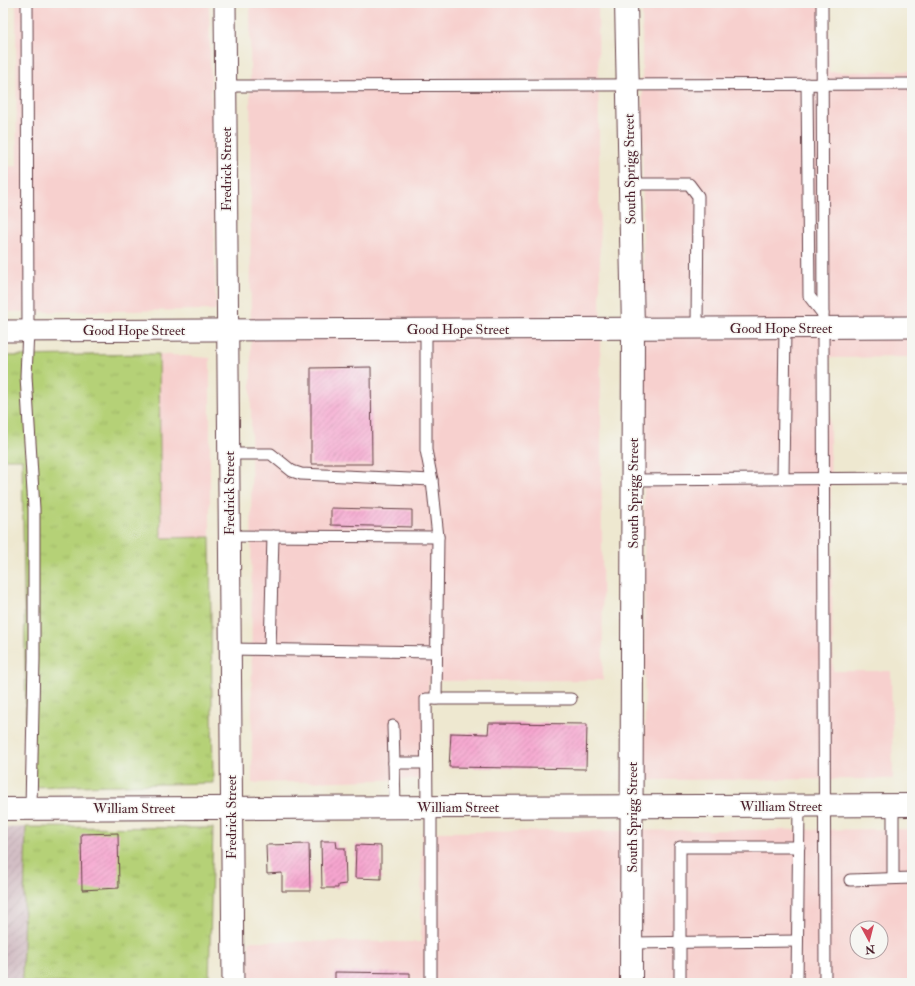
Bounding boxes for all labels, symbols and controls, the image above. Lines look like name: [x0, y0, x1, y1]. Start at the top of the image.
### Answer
street label: South Sprigg Street: [621, 113, 640, 225]
street label: Fredrick Street: [218, 126, 235, 211]
street label: Good Hope Street: [730, 320, 833, 338]
street label: Good Hope Street: [407, 321, 510, 339]
street label: Good Hope Street: [83, 322, 186, 340]
street label: South Sprigg Street: [625, 437, 643, 548]
street label: Fredrick Street: [221, 450, 238, 535]
street label: South Sprigg Street: [624, 761, 642, 872]
street label: Fredrick Street: [223, 774, 240, 859]
street label: William Street: [739, 798, 823, 815]
street label: William Street: [416, 799, 500, 816]
street label: William Street: [92, 800, 176, 817]
north arrow: [849, 920, 889, 960]
text: N: [863, 942, 877, 957]

